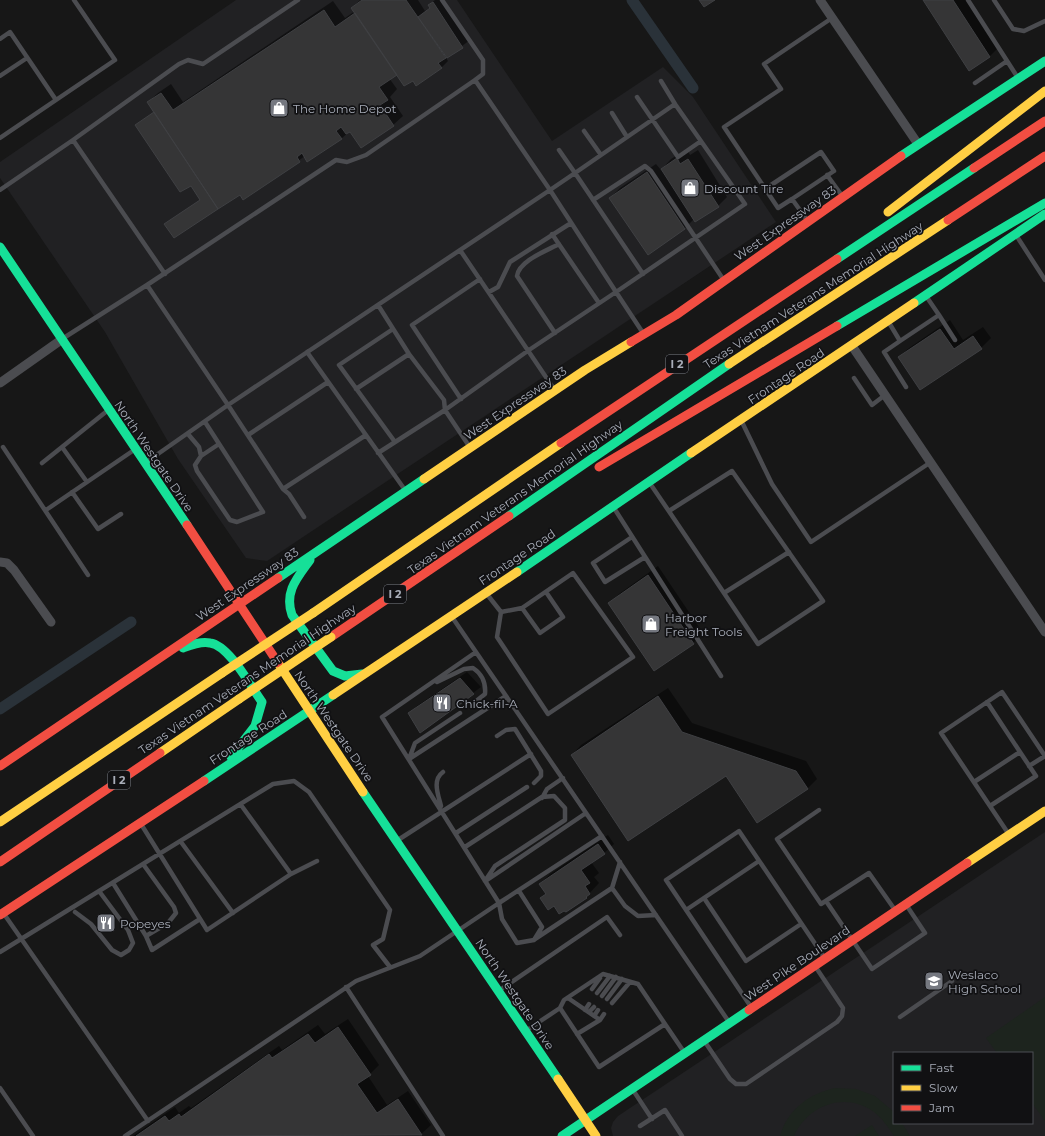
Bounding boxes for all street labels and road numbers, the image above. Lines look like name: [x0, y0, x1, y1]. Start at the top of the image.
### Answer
street label: West Expressway 83: [731, 182, 839, 264]
street label: Texas Vietnam Veterans Memorial Highway: [700, 218, 926, 372]
street label: Frontage Road: [745, 345, 827, 407]
road number: I 2: [666, 355, 688, 373]
street label: West Expressway 83: [461, 363, 570, 443]
street label: North Westgate Drive: [111, 398, 197, 514]
street label: Texas Vietnam Veterans Memorial Highway: [405, 416, 626, 577]
street label: Frontage Road: [476, 526, 558, 588]
street label: West Expressway 83: [193, 544, 302, 624]
road number: I 2: [384, 585, 406, 603]
street label: Texas Vietnam Veterans Memorial Highway: [136, 600, 359, 758]
street label: North Westgate Drive: [291, 668, 377, 784]
street label: Frontage Road: [206, 706, 290, 768]
road number: I 2: [108, 771, 130, 789]
street label: West Pike Boulevard: [741, 922, 853, 1004]
street label: North Westgate Drive: [472, 936, 558, 1052]

